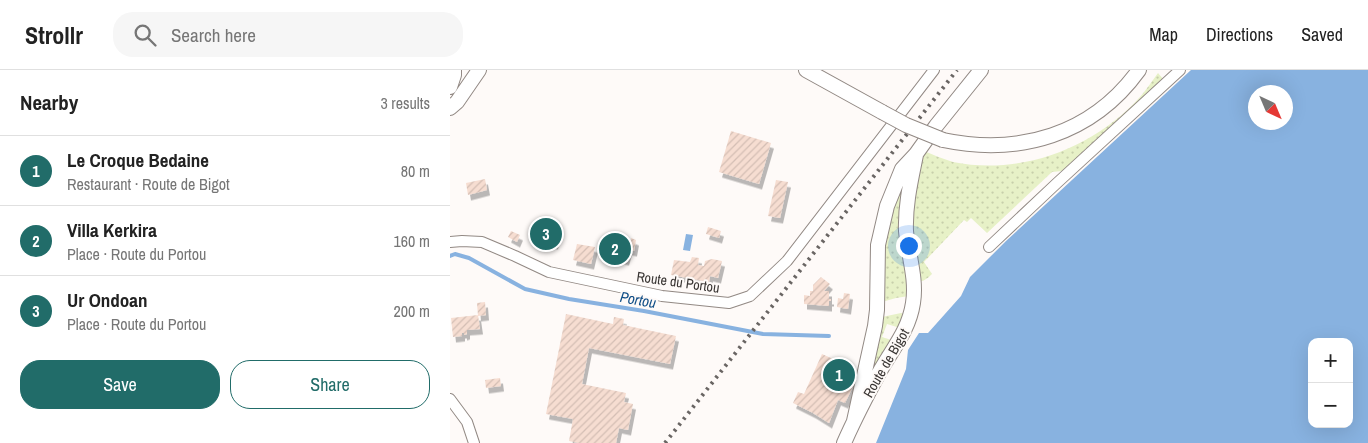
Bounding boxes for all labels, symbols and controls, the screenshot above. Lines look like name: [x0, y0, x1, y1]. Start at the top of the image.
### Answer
search box: [113, 12, 463, 57]
text: Strollr: [25, 19, 83, 51]
icon: search: [131, 21, 159, 49]
text: Search here: [171, 22, 256, 48]
text: Map: [1149, 22, 1178, 47]
text: Directions: [1206, 22, 1273, 47]
text: Saved: [1301, 22, 1343, 47]
north arrow: [1248, 85, 1293, 130]
text: Nearby: [20, 88, 78, 117]
text: 3 results: [380, 92, 430, 114]
text: Le Croque Bedaine: [67, 147, 209, 173]
text: 1: [32, 160, 40, 182]
text: 80 m: [401, 160, 430, 182]
text: Restaurant · Route de Bigot: [67, 173, 230, 195]
pin: 3: [530, 215, 562, 253]
text: Villa Kerkira: [67, 217, 157, 243]
text: 2: [32, 230, 40, 252]
text: 160 m: [394, 230, 430, 252]
pin: 2: [599, 230, 631, 268]
your location: [896, 233, 922, 259]
text: Place · Route du Portou: [67, 243, 206, 265]
street label: Route du Portou: [635, 267, 721, 297]
water label: Portou: [618, 286, 658, 313]
text: Ur Ondoan: [67, 287, 148, 313]
text: 3: [32, 300, 40, 322]
text: 200 m: [394, 300, 430, 322]
text: Place · Route du Portou: [67, 313, 206, 335]
street label: Route de Bigot: [859, 325, 913, 401]
map controls: [1308, 338, 1353, 428]
button: +: [1308, 338, 1353, 383]
pin: 1: [823, 356, 855, 394]
button: Save: [20, 360, 220, 409]
button: Share: [230, 360, 430, 409]
button: −: [1308, 383, 1353, 428]

